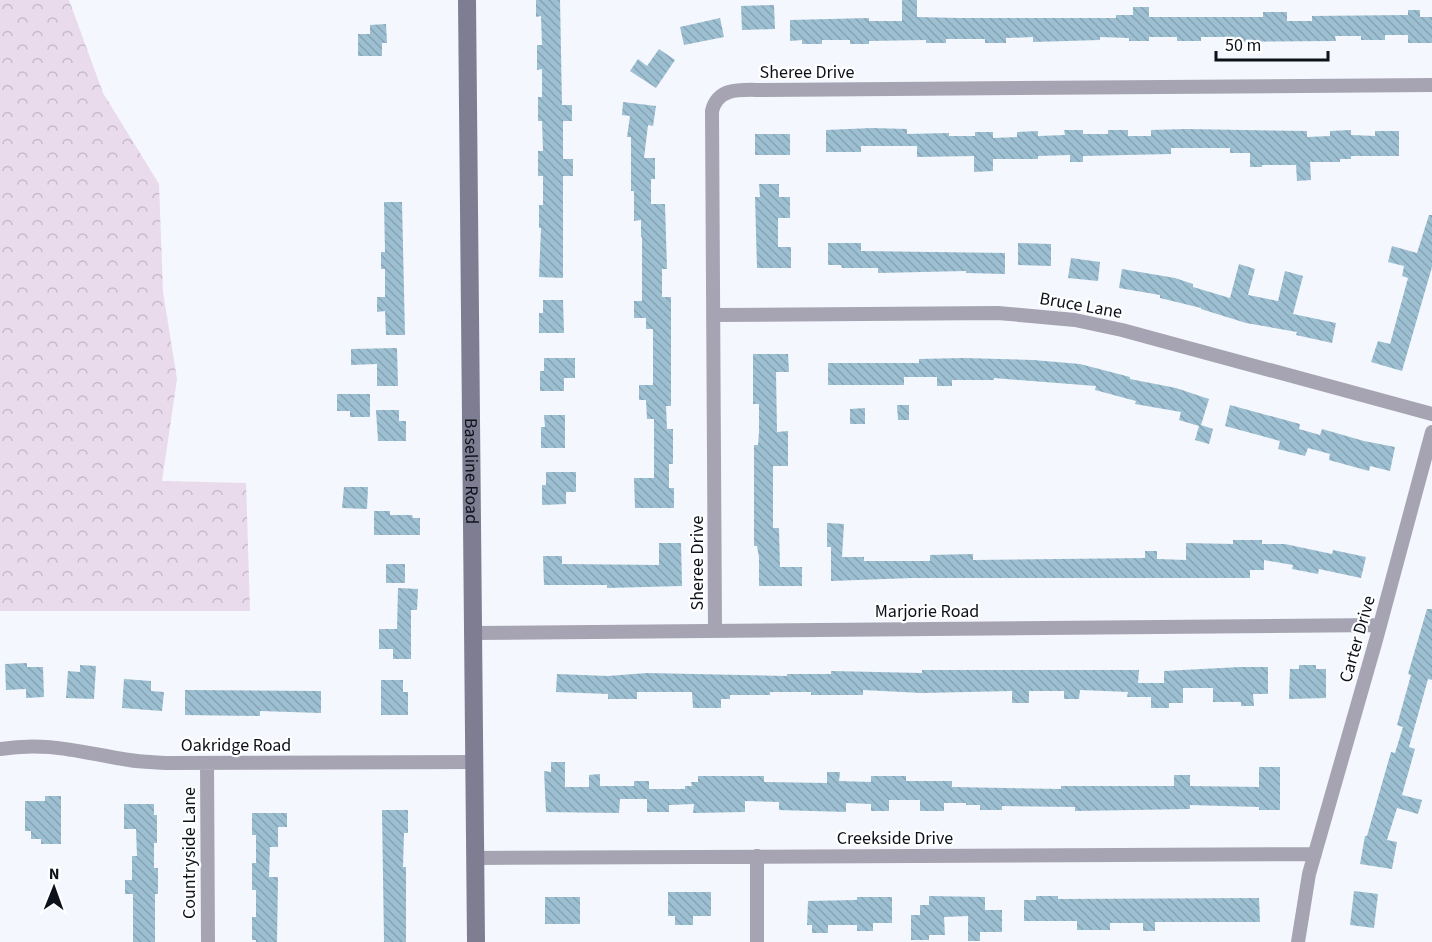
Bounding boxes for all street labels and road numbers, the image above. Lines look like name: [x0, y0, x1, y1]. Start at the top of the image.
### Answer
street label: Sheree Drive: [760, 60, 854, 85]
street label: Bruce Lane: [1038, 286, 1124, 325]
street label: Baseline Road: [458, 418, 484, 524]
street label: Sheree Drive: [685, 516, 710, 610]
street label: Carter Drive: [1333, 593, 1382, 685]
street label: Marjorie Road: [875, 599, 979, 624]
street label: Oakridge Road: [181, 733, 291, 758]
street label: Countryside Lane: [177, 787, 202, 919]
street label: Creekside Drive: [837, 826, 953, 851]

